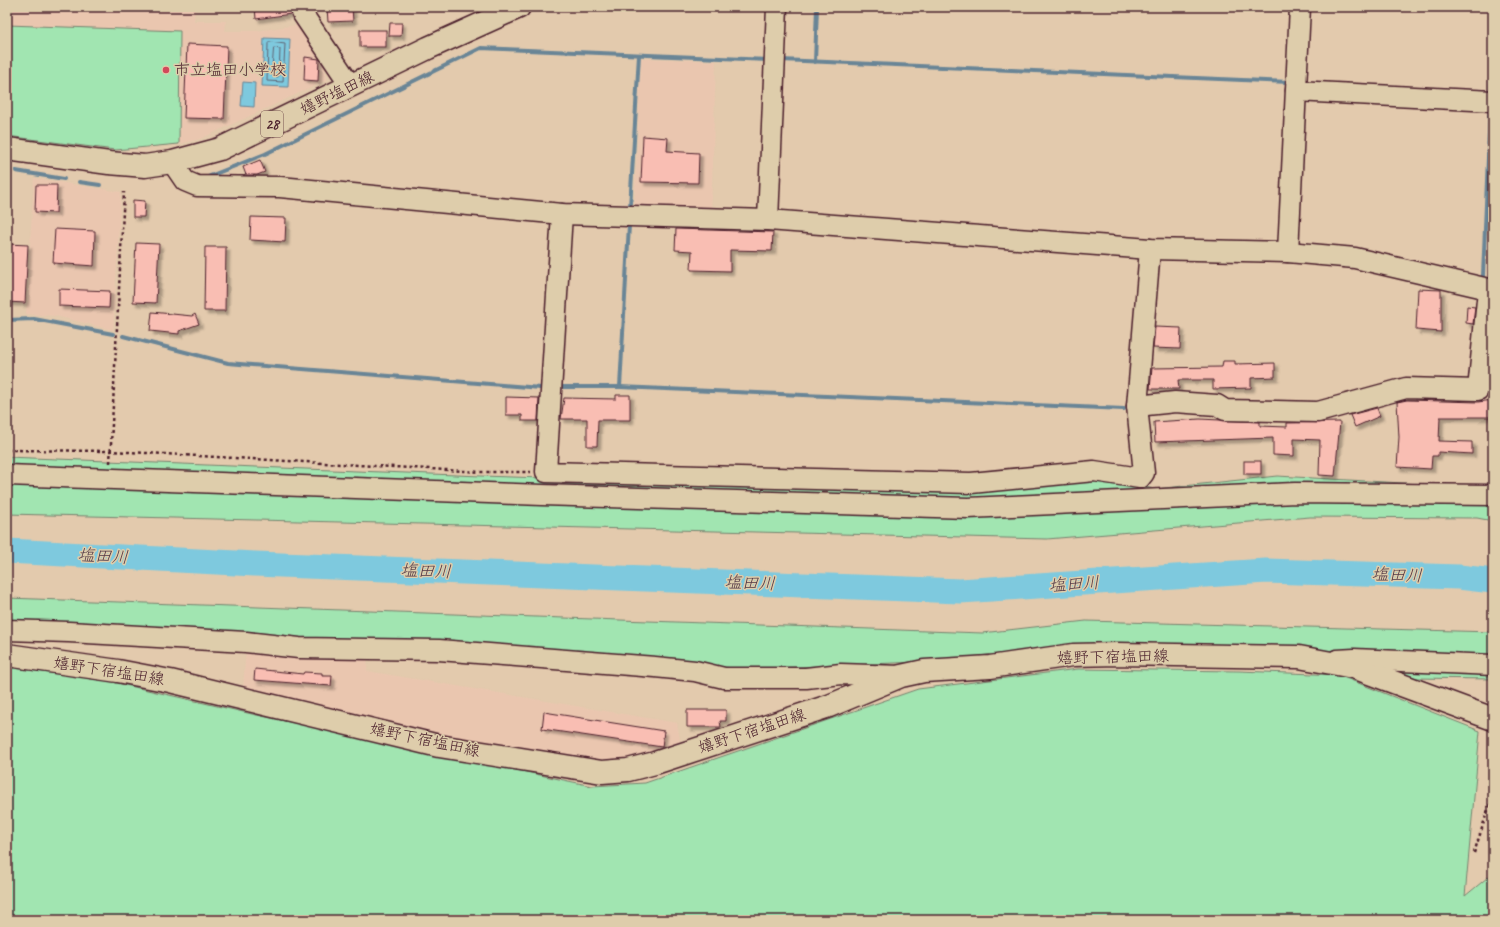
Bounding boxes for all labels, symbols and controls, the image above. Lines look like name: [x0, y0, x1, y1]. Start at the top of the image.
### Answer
place label: 市立塩田小学校: [174, 60, 286, 80]
marker: 市立塩田小学校: [161, 65, 171, 75]
street label: 嬉野塩田線: [297, 66, 377, 120]
road number: 28: [261, 111, 283, 137]
water label: 塩田川: [77, 544, 129, 568]
water label: 塩田川: [400, 560, 452, 582]
water label: 塩田川: [1371, 564, 1423, 586]
water label: 塩田川: [724, 572, 776, 594]
water label: 塩田川: [1048, 572, 1100, 596]
street label: 嬉野下宿塩田線: [1057, 646, 1169, 668]
street label: 嬉野下宿塩田線: [52, 652, 166, 690]
street label: 嬉野下宿塩田線: [696, 704, 808, 758]
street label: 嬉野下宿塩田線: [368, 719, 482, 761]

